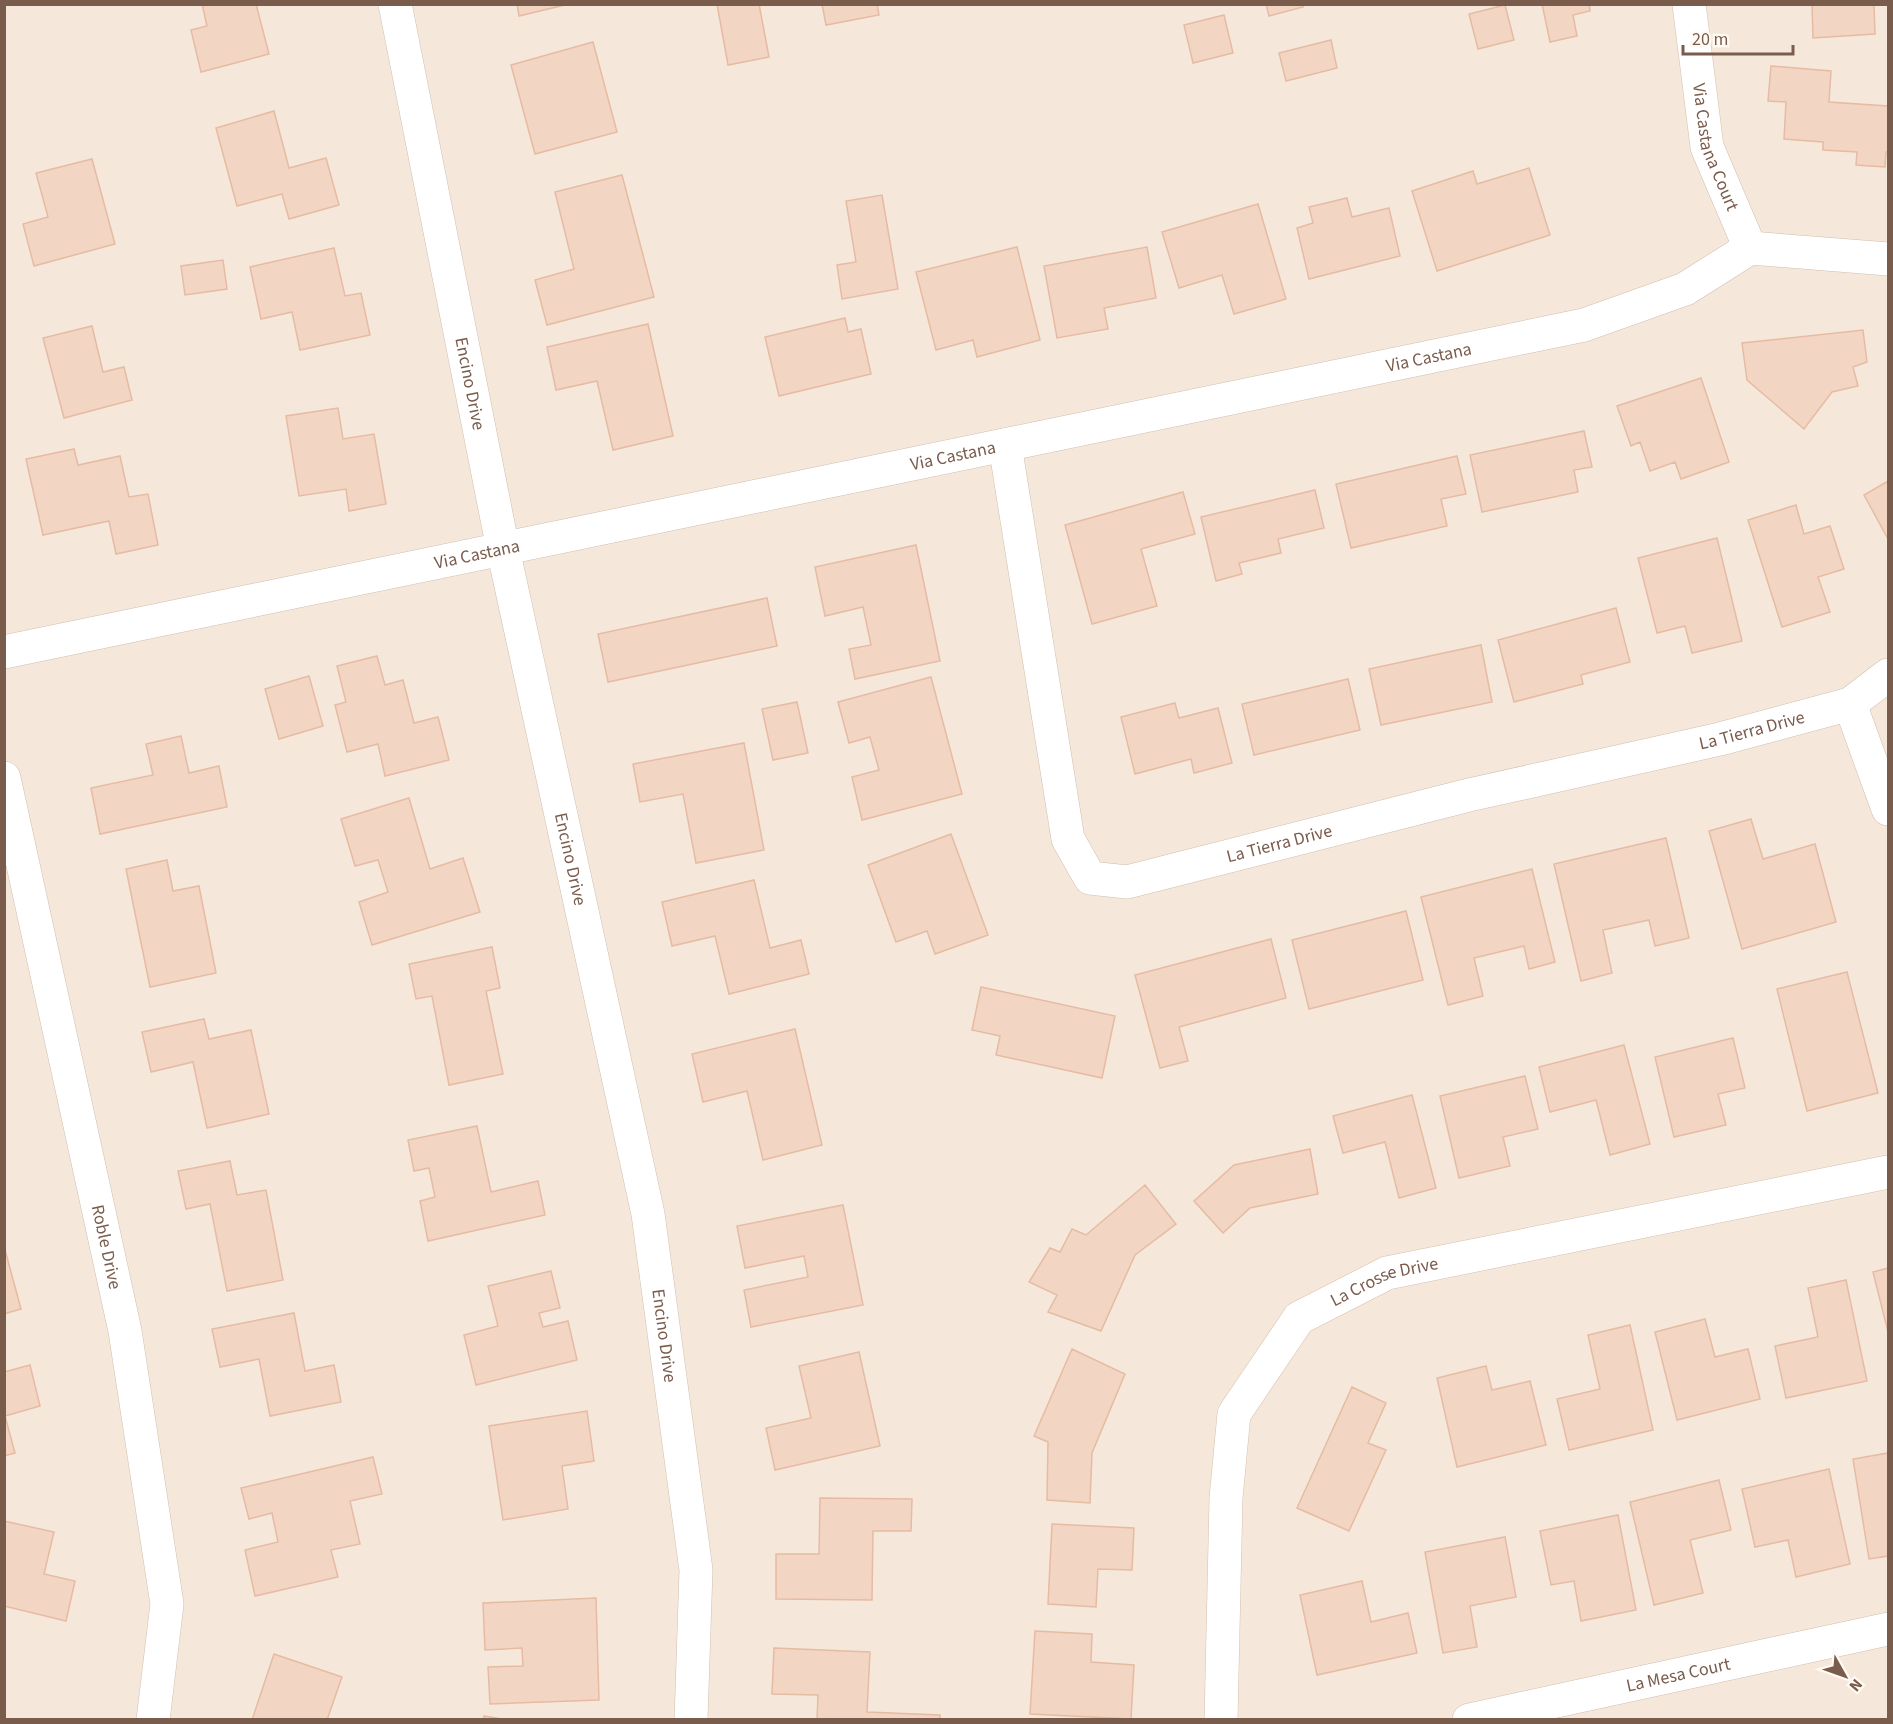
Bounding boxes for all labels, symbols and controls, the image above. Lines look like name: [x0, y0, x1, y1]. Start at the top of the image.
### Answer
scale bar: [1683, 18, 1792, 56]
text: 20 m: [1692, 27, 1728, 52]
street label: Via Castana Court: [1686, 82, 1745, 215]
street label: Encino Drive: [448, 335, 491, 432]
street label: Via Castana: [1384, 337, 1474, 379]
street label: Via Castana: [908, 435, 998, 477]
street label: Via Castana: [432, 534, 522, 576]
street label: La Tierra Drive: [1697, 705, 1808, 756]
street label: Encino Drive: [548, 810, 592, 908]
street label: La Tierra Drive: [1224, 818, 1335, 869]
street label: Roble Drive: [85, 1202, 128, 1292]
street label: La Crosse Drive: [1326, 1251, 1440, 1313]
street label: Encino Drive: [645, 1287, 683, 1384]
north arrow: [1815, 1646, 1875, 1706]
street label: La Mesa Court: [1624, 1652, 1733, 1699]
text: N: [1844, 1674, 1868, 1696]

